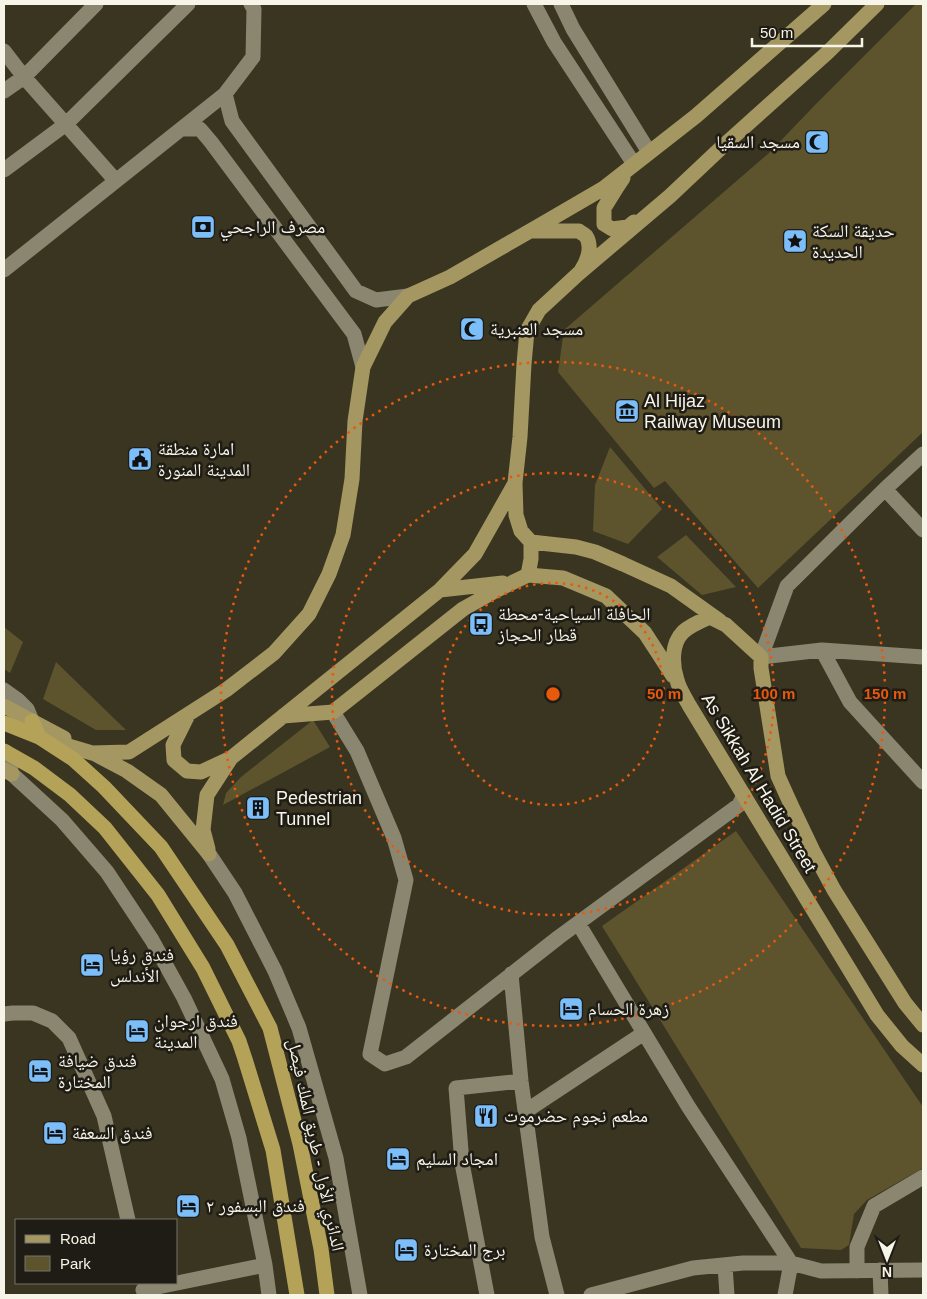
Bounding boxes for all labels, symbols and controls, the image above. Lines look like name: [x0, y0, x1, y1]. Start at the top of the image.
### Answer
scale bar: [752, 15, 862, 47]
text: 50 m: [760, 24, 793, 41]
mosque icon: مسجد السقيا: [804, 129, 830, 155]
place label: مسجد السقيا: [716, 132, 800, 152]
bank icon: مصرف الراجحي: [190, 214, 216, 240]
place label: مصرف الراجحي: [220, 217, 325, 242]
place label: حديقة السكة الحديدة: [812, 221, 895, 262]
place icon: حديقة السكة الحديدة: [782, 228, 808, 254]
mosque icon: مسجد العنبرية: [459, 316, 485, 342]
place label: مسجد العنبرية: [490, 319, 583, 340]
place label: Al Hijaz Railway Museum: [644, 391, 781, 432]
museum icon: Al Hijaz Railway Museum: [614, 398, 640, 424]
place label: امارة منطقة المدينة المنورة: [158, 439, 250, 480]
public building icon: امارة منطقة المدينة المنورة: [127, 446, 153, 472]
place label: الحافلة السياحية-محطة قطار الحجاز: [497, 604, 651, 645]
bus stop icon: الحافلة السياحية-محطة قطار الحجاز: [468, 611, 494, 637]
centre of rings: [544, 685, 562, 703]
text: 50 m: [647, 685, 681, 702]
text: 100 m: [753, 685, 795, 702]
text: 150 m: [864, 685, 906, 702]
street label: As Sikkah Al Hadid Street: [698, 690, 820, 876]
place label: Pedestrian Tunnel: [276, 788, 362, 829]
building icon: Pedestrian Tunnel: [245, 795, 271, 821]
place label: فندق رؤيا الأندلس: [110, 945, 174, 987]
hotel icon: فندق رؤيا الأندلس: [79, 952, 105, 978]
hotel icon: زهرة الحسام: [558, 996, 584, 1022]
place label: زهرة الحسام: [588, 999, 669, 1021]
place label: فندق ارجوان المدينة: [154, 1011, 238, 1052]
hotel icon: فندق ارجوان المدينة: [124, 1018, 150, 1044]
street label: الدائري الأول - طريق الملك فيصل: [279, 1037, 348, 1254]
place label: فندق ضيافة المختارة: [58, 1051, 137, 1092]
hotel icon: فندق ضيافة المختارة: [27, 1058, 53, 1084]
restaurant icon: مطعم نجوم حضرموت: [473, 1103, 499, 1129]
place label: مطعم نجوم حضرموت: [504, 1106, 648, 1128]
hotel icon: فندق السعفة: [42, 1120, 68, 1146]
place label: فندق السعفة: [72, 1123, 153, 1144]
hotel icon: امجاد السلیم: [385, 1146, 411, 1172]
place label: امجاد السلیم: [416, 1149, 498, 1171]
hotel icon: فندق البسفور ٢: [175, 1193, 201, 1219]
place label: فندق البسفور ٢: [206, 1196, 305, 1217]
legend: [15, 1219, 178, 1284]
text: Road: [60, 1230, 96, 1247]
north arrow: [862, 1234, 912, 1284]
hotel icon: برج المختارة: [393, 1237, 419, 1263]
place label: برج المختارة: [424, 1240, 506, 1262]
text: Park: [60, 1255, 91, 1272]
text: N: [882, 1264, 892, 1280]

